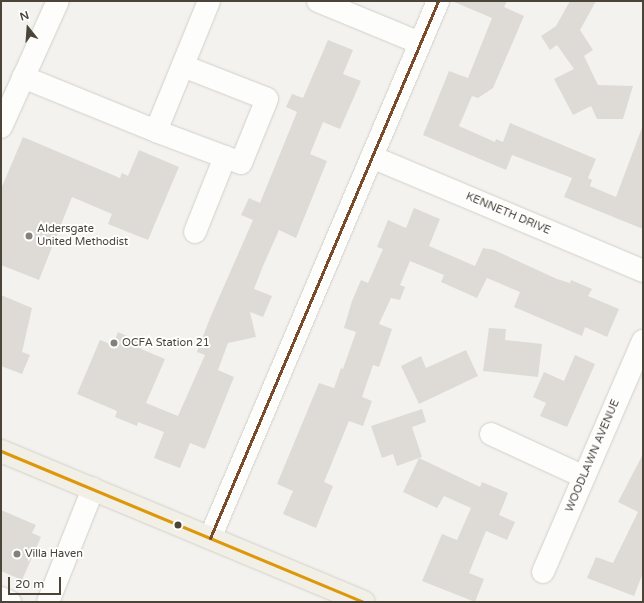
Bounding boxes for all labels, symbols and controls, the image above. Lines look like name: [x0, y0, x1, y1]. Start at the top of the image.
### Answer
north arrow: [8, 8, 48, 48]
text: N: [18, 9, 30, 24]
street label: KENNETH DRIVE: [464, 190, 552, 238]
place label: Aldersgate United Methodist: [37, 223, 128, 249]
marker: Aldersgate United Methodist: [24, 231, 34, 241]
place label: OCFA Station 21: [122, 336, 210, 350]
marker: OCFA Station 21: [109, 338, 119, 348]
street label: WOODLAWN AVENUE: [563, 398, 623, 514]
unlabelled marker: [173, 520, 183, 530]
place label: Villa Haven: [25, 547, 83, 561]
marker: Villa Haven: [12, 549, 22, 559]
scale bar: [10, 569, 63, 595]
text: 20 m: [15, 577, 44, 591]

